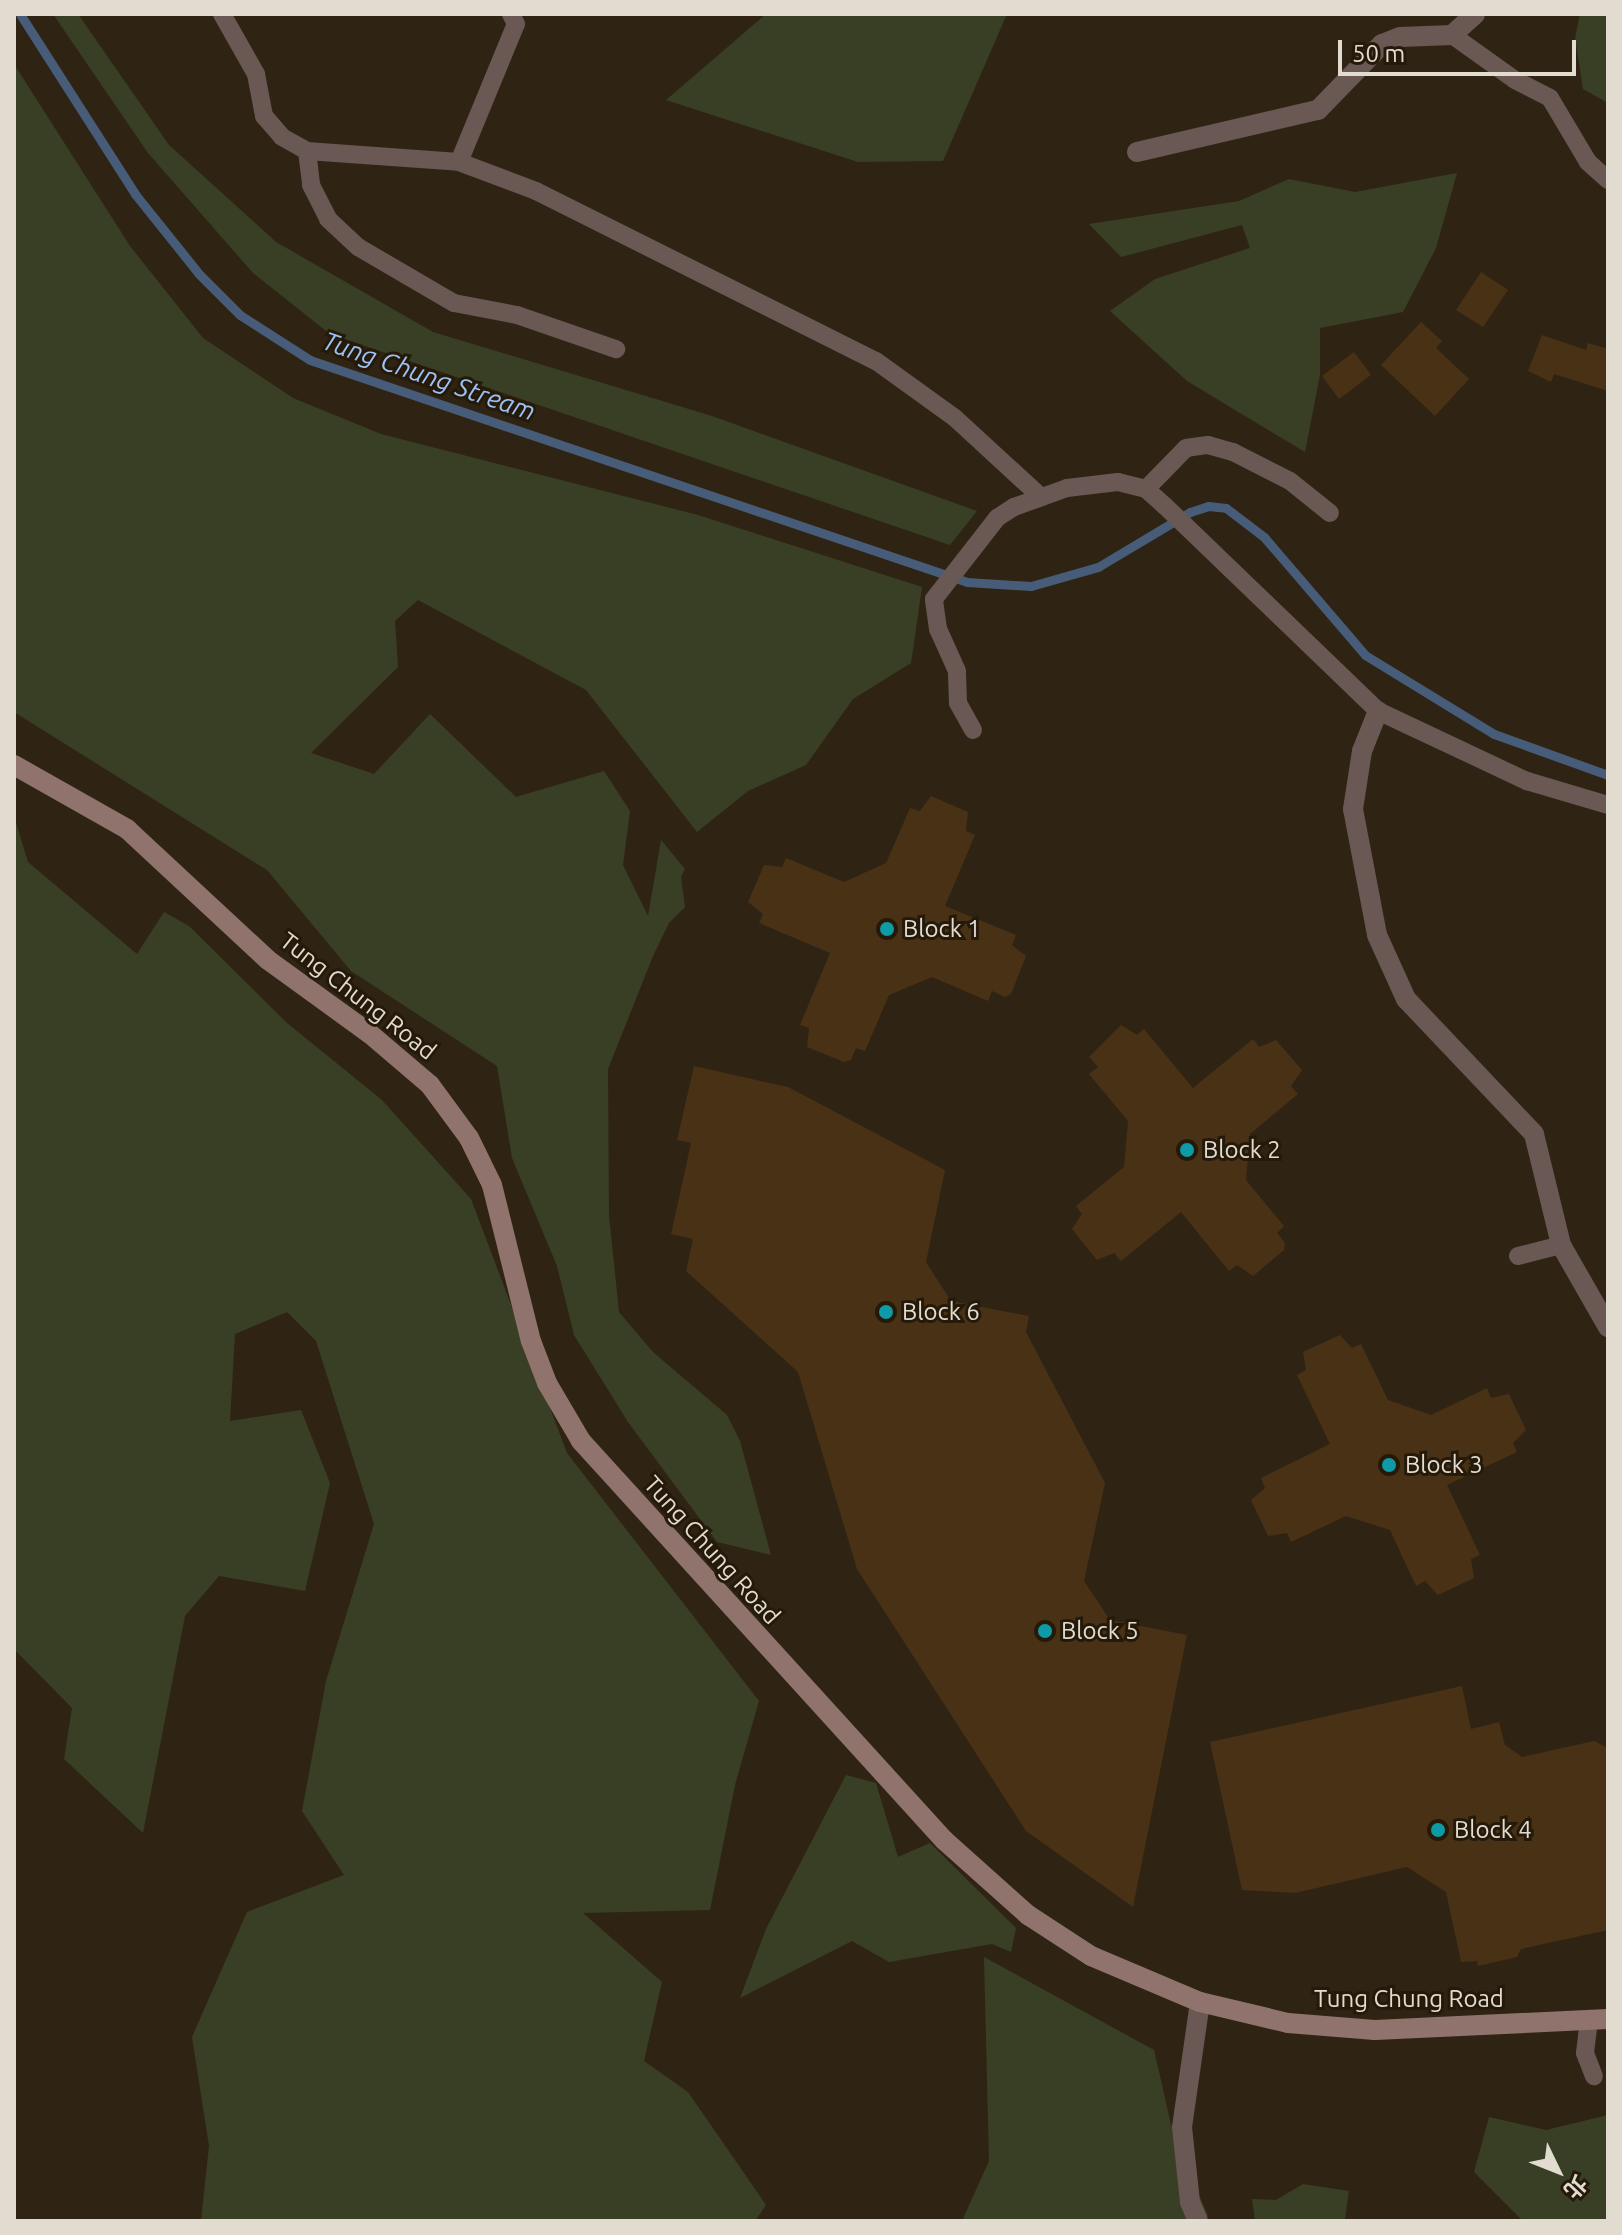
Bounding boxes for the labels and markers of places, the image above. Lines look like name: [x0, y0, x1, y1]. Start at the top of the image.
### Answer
place label: Block 1: [903, 915, 981, 943]
marker: Block 1: [878, 920, 896, 938]
place label: Block 2: [1203, 1136, 1281, 1164]
marker: Block 2: [1178, 1141, 1196, 1159]
place label: Block 6: [902, 1298, 980, 1326]
marker: Block 6: [877, 1303, 895, 1321]
place label: Block 3: [1405, 1451, 1483, 1479]
marker: Block 3: [1380, 1456, 1398, 1474]
place label: Block 5: [1061, 1617, 1139, 1645]
marker: Block 5: [1036, 1622, 1054, 1640]
place label: Block 4: [1454, 1816, 1532, 1844]
marker: Block 4: [1429, 1821, 1447, 1839]

